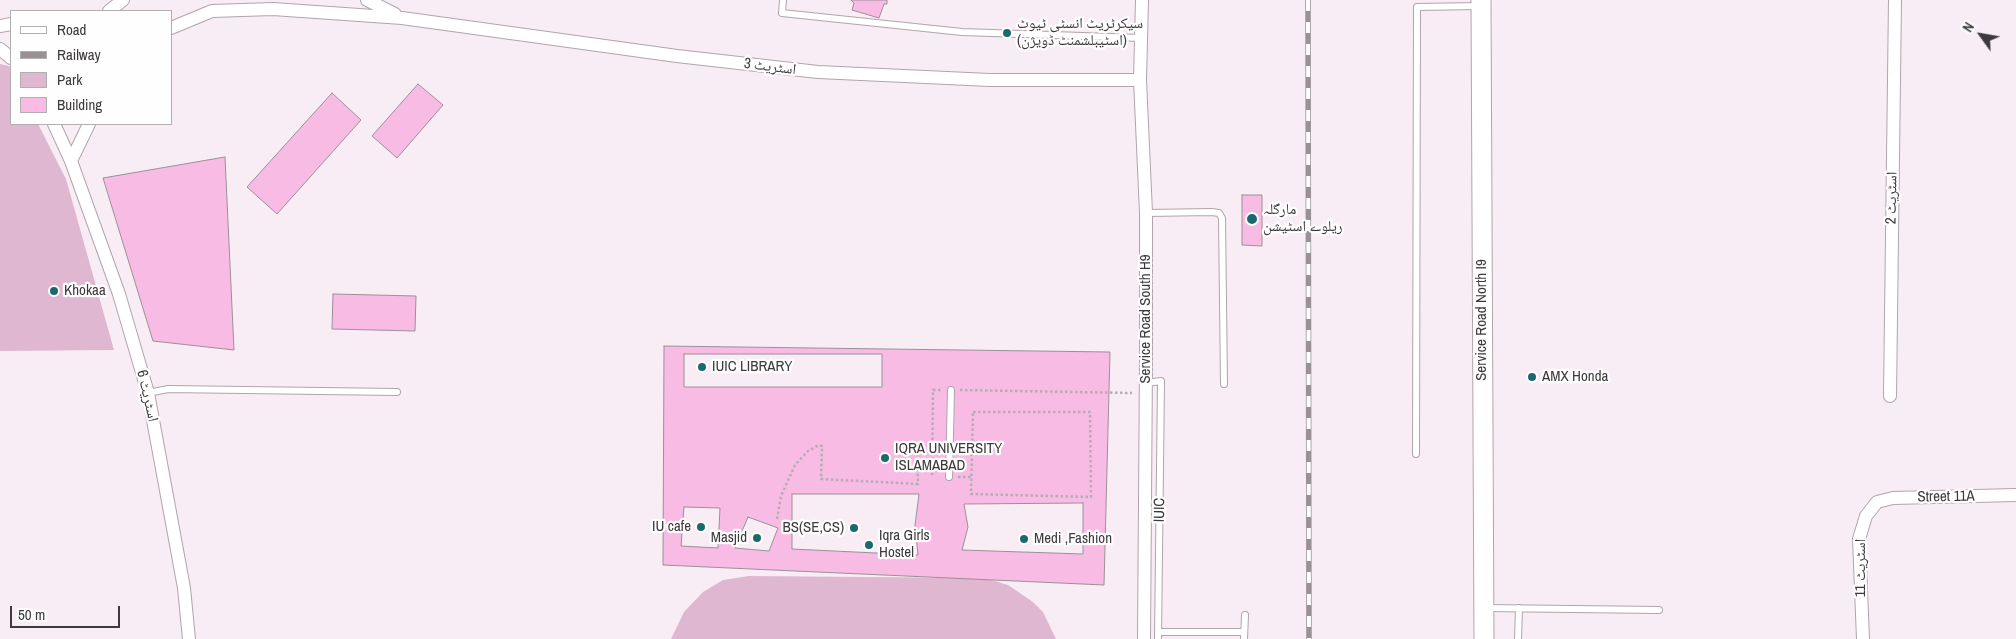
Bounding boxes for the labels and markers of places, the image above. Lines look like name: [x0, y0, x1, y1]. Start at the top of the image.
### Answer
place label: سیکرٹریٹ انسٹی ٹیوٹ (اسٹیبلشمنٹ ڈویژن): [1017, 15, 1143, 50]
marker: سیکرٹریٹ انسٹی ٹیوٹ (اسٹیبلشمنٹ ڈویژن): [1001, 27, 1013, 39]
place label: مارگلہ ریلوے اسٹیشن: [1263, 201, 1343, 236]
marker: مارگلہ ریلوے اسٹیشن: [1245, 212, 1259, 226]
place label: Khokaa: [64, 282, 106, 300]
marker: Khokaa: [48, 285, 60, 297]
place label: IUIC LIBRARY: [712, 358, 792, 376]
marker: IUIC LIBRARY: [696, 361, 708, 373]
place label: AMX Honda: [1542, 368, 1608, 386]
marker: AMX Honda: [1526, 371, 1538, 383]
place label: IQRA UNIVERSITY ISLAMABAD: [895, 440, 1002, 475]
marker: IQRA UNIVERSITY ISLAMABAD: [879, 452, 891, 464]
place label: IU cafe: [652, 518, 691, 536]
place label: BS(SE,CS): [782, 519, 844, 537]
marker: IU cafe: [695, 521, 707, 533]
marker: BS(SE,CS): [848, 522, 860, 534]
place label: Iqra Girls Hostel: [879, 527, 930, 562]
place label: Masjid: [711, 529, 747, 547]
place label: Medi ,Fashion: [1034, 530, 1112, 548]
marker: Masjid: [751, 532, 763, 544]
marker: Medi ,Fashion: [1018, 533, 1030, 545]
marker: Iqra Girls Hostel: [863, 539, 875, 551]

